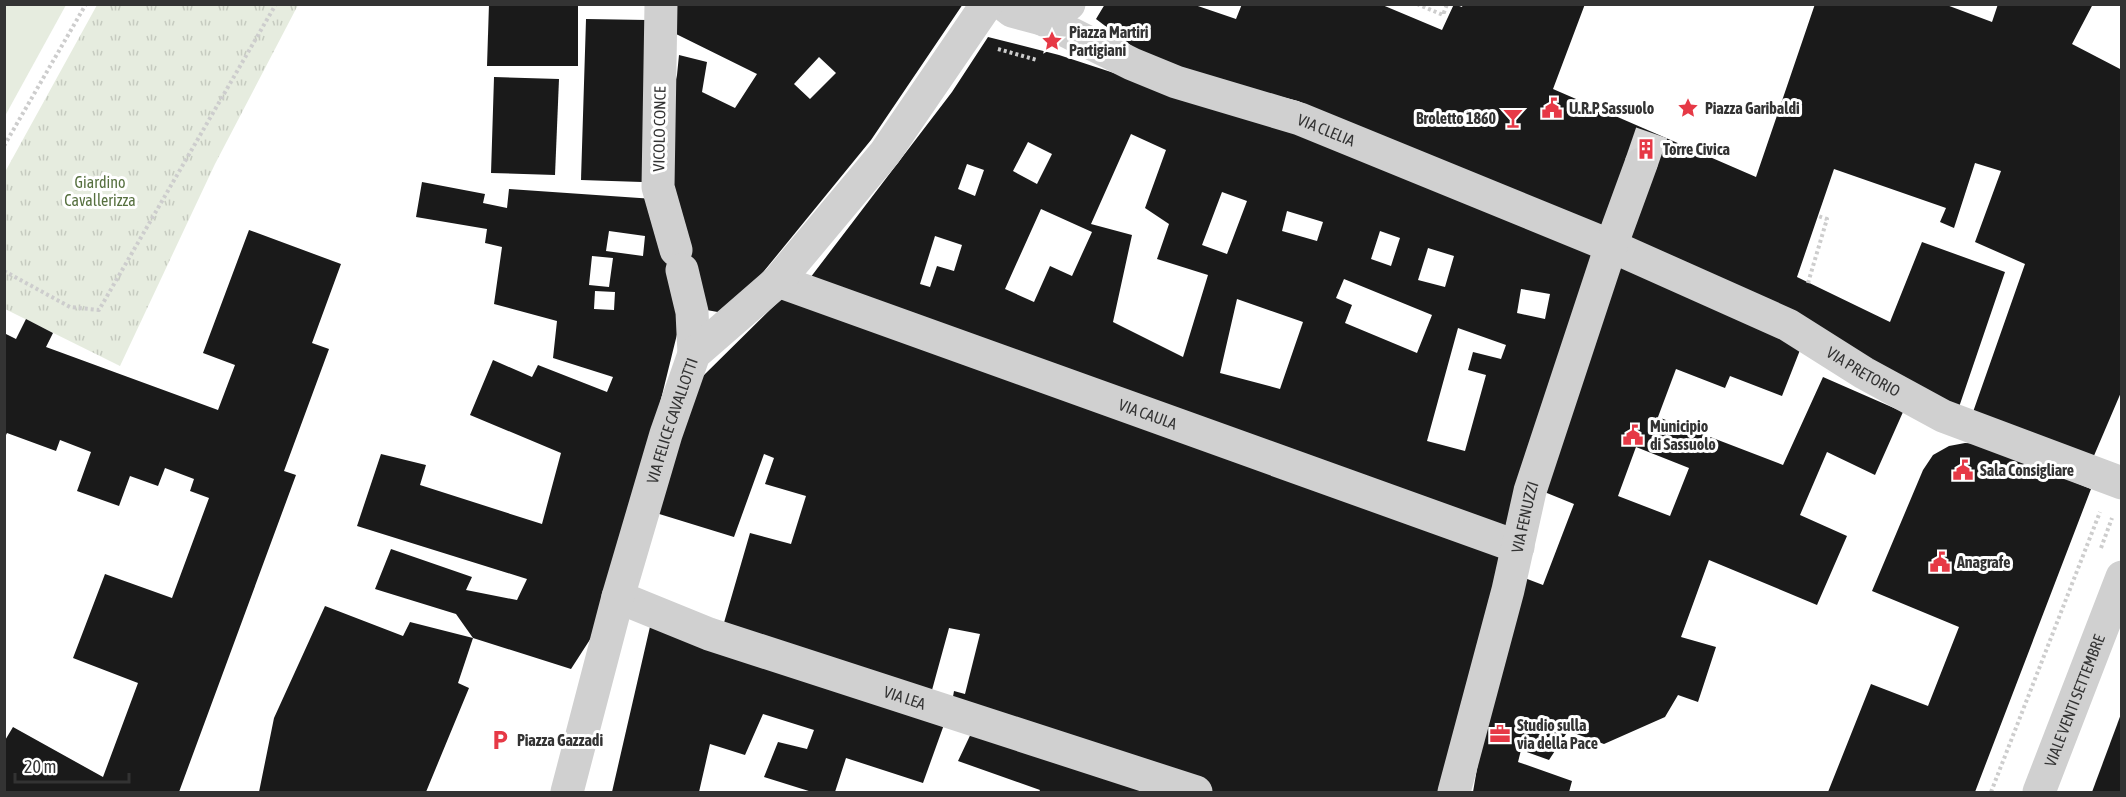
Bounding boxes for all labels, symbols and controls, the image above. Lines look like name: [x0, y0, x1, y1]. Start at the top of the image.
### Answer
place label: Piazza Martiri Partigiani: [1069, 23, 1149, 59]
place icon: Piazza Martiri Partigiani: [1040, 29, 1064, 53]
street label: VICOLO CONCE: [649, 86, 669, 172]
public building icon: U.R.P Sassuolo: [1540, 96, 1564, 120]
place icon: Piazza Garibaldi: [1676, 96, 1700, 120]
place label: U.R.P Sassuolo: [1569, 99, 1655, 117]
place label: Piazza Garibaldi: [1705, 99, 1800, 117]
bar icon: Broletto 1860: [1501, 106, 1525, 130]
place label: Broletto 1860: [1416, 109, 1496, 127]
street label: VIA CLELIA: [1295, 110, 1358, 150]
building icon: Torre Civica: [1634, 137, 1658, 161]
place label: Torre Civica: [1663, 140, 1730, 158]
park label: Giardino Cavallerizza: [64, 173, 136, 209]
street label: VIA PRETORIO: [1823, 343, 1903, 400]
street label: VIA FELICE CAVALLOTTI: [643, 355, 701, 486]
street label: VIA CAULA: [1116, 395, 1180, 433]
place label: Municipio di Sassuolo: [1650, 417, 1716, 453]
public building icon: Municipio di Sassuolo: [1621, 423, 1645, 447]
public building icon: Sala Consigliare: [1951, 458, 1975, 482]
place label: Sala Consigliare: [1980, 461, 2074, 479]
street label: VIA FENUZZI: [1508, 479, 1542, 554]
public building icon: Anagrafe: [1928, 550, 1952, 574]
place label: Anagrafe: [1956, 553, 2010, 571]
street label: VIALE VENTI SETTEMBRE: [2041, 632, 2108, 769]
street label: VIA LEA: [882, 682, 928, 713]
place label: Studio sulla via della Pace: [1517, 716, 1598, 752]
office icon: Studio sulla via della Pace: [1488, 722, 1512, 746]
parking icon: Piazza Gazzadi: [488, 728, 512, 752]
place label: Piazza Gazzadi: [517, 731, 603, 749]
scale bar: [15, 746, 129, 784]
text: 20 m: [24, 756, 56, 777]

